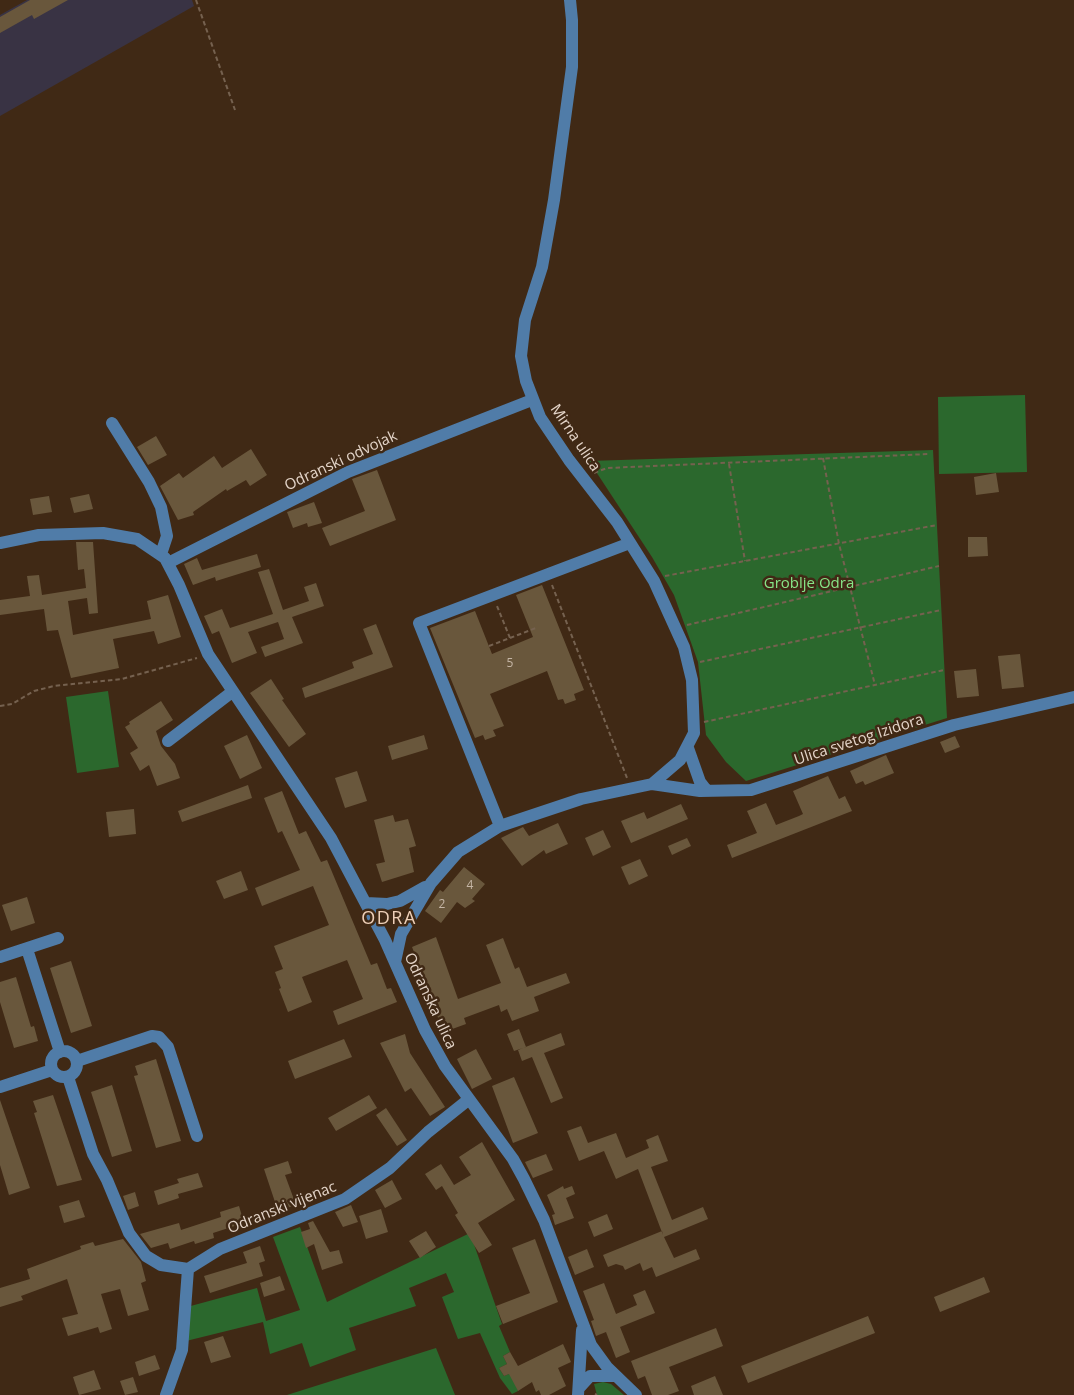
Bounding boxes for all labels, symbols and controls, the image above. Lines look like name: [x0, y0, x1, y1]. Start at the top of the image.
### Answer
street label: Mirna ulica: [546, 401, 604, 475]
street label: Odranski odvojak: [282, 427, 400, 495]
park label: Groblje Odra: [764, 575, 854, 593]
house number: 5: [507, 657, 513, 671]
street label: Ulica svetog Izidora: [792, 711, 926, 769]
house number: 4: [467, 879, 473, 893]
house number: 2: [439, 898, 445, 912]
district label: ODRA: [361, 908, 417, 930]
street label: Odranska ulica: [400, 950, 460, 1052]
street label: Odranski vijenac: [225, 1178, 339, 1238]

